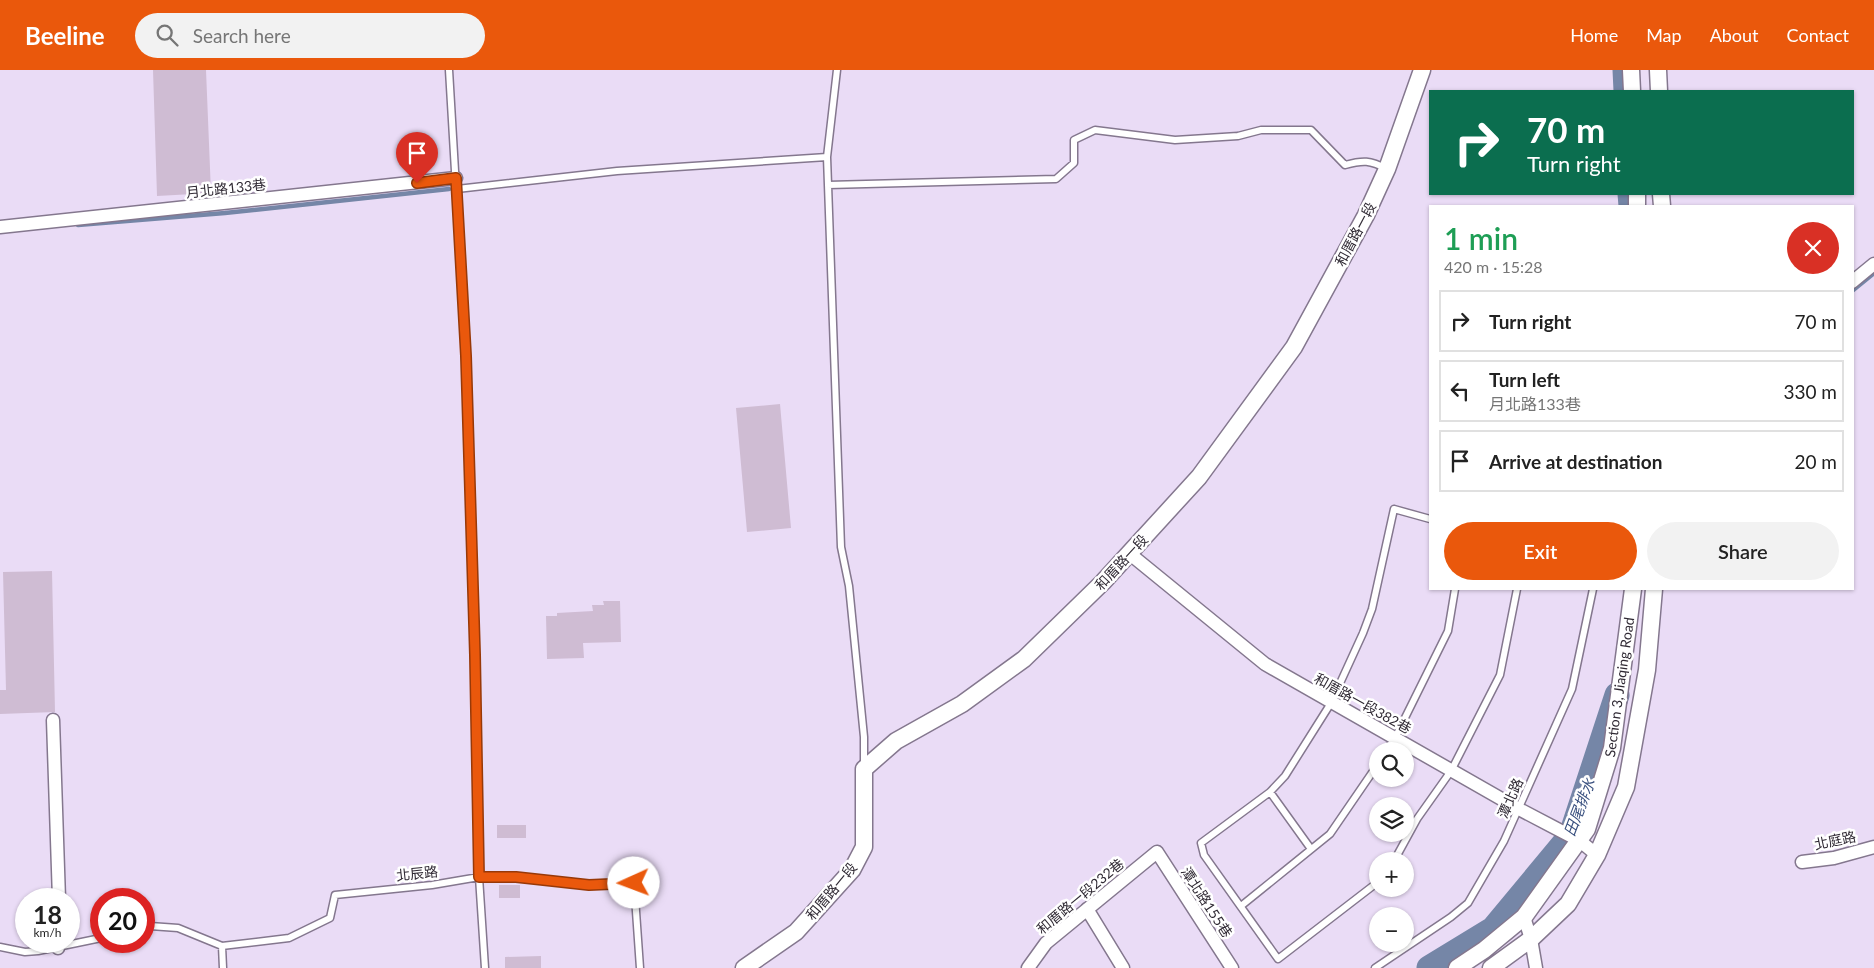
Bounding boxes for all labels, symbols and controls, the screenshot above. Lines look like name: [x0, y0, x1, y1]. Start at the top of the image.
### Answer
search box: [135, 13, 485, 58]
text: Beeline: [25, 21, 105, 50]
icon: search: [153, 21, 181, 49]
text: Search here: [193, 24, 291, 47]
text: Home: [1570, 24, 1618, 46]
text: Map: [1646, 24, 1682, 46]
text: About: [1710, 24, 1759, 46]
text: Contact: [1787, 24, 1849, 46]
text: 70 m: [1527, 108, 1605, 150]
icon: right: [1444, 110, 1509, 175]
pin: [396, 132, 438, 183]
icon: arrive: [403, 139, 431, 167]
text: Turn right: [1527, 150, 1621, 177]
street label: 月北路133巷: [185, 175, 267, 201]
street label: 和厝路一段: [1331, 199, 1379, 269]
text: 1 min: [1444, 220, 1518, 256]
button: close: [1787, 222, 1839, 274]
text: 420 m · 15:28: [1444, 257, 1543, 276]
icon: right: [1446, 307, 1474, 335]
text: Turn right: [1489, 310, 1571, 333]
text: 70 m: [1794, 310, 1837, 333]
text: Turn left: [1489, 368, 1560, 391]
icon: left: [1446, 377, 1474, 405]
text: 330 m: [1783, 380, 1837, 403]
text: 月北路133巷: [1489, 394, 1581, 413]
icon: arrive: [1446, 447, 1474, 475]
text: Arrive at destination: [1489, 450, 1662, 473]
text: 20 m: [1794, 450, 1837, 473]
button: Exit: [1444, 522, 1637, 580]
button: Share: [1647, 522, 1839, 580]
street label: 和厝路一段: [1091, 531, 1151, 593]
street label: Section 3, Jiaqing Road: [1601, 616, 1637, 758]
street label: 和厝路一段382巷: [1311, 669, 1415, 737]
map controls: [1369, 742, 1414, 952]
button: search: [1369, 742, 1414, 787]
street label: 潭北路: [1494, 775, 1526, 821]
water label: 田尾排水: [1560, 775, 1599, 838]
button: layers: [1369, 797, 1414, 842]
street label: 北庭路: [1813, 827, 1857, 853]
button: +: [1369, 852, 1414, 897]
street label: 和厝路一段232巷: [1033, 855, 1127, 937]
position arrow: [607, 856, 659, 908]
street label: 和厝路一段: [802, 859, 860, 923]
street label: 北辰路: [395, 862, 439, 884]
street label: 潭北路155巷: [1178, 864, 1236, 940]
speed limit sign: 20: [90, 888, 155, 953]
text: 18: [33, 899, 62, 929]
button: −: [1369, 907, 1414, 952]
text: km/h: [33, 925, 62, 940]

